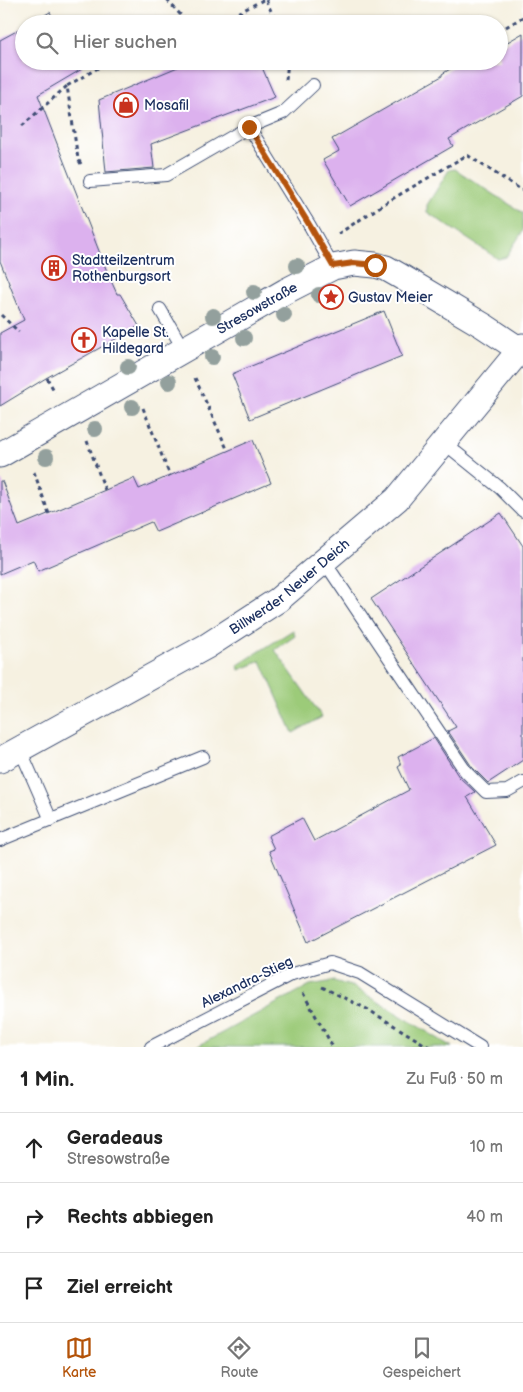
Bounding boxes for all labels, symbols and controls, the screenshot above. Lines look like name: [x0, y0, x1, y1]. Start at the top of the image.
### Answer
search box: [15, 15, 508, 70]
icon: search: [33, 29, 61, 57]
text: Hier suchen: [73, 31, 177, 54]
shop icon: Mosafil: [113, 92, 139, 118]
place label: Mosafil: [144, 97, 189, 114]
route end: [238, 116, 261, 139]
place label: Stadtteilzentrum Rothenburgsort: [72, 252, 175, 285]
route start: [364, 254, 387, 277]
building icon: Stadtteilzentrum Rothenburgsort: [41, 255, 67, 281]
street label: Stresowstraße: [213, 278, 300, 338]
place icon: Gustav Meier: [318, 284, 344, 310]
place label: Gustav Meier: [348, 289, 433, 306]
place label: Kapelle St. Hildegard: [102, 324, 169, 357]
church icon: Kapelle St. Hildegard: [71, 327, 97, 353]
street label: Billwerder Neuer Deich: [226, 535, 353, 638]
street label: Alexandra-Stieg: [198, 952, 296, 1012]
text: 1 Min.: [20, 1067, 74, 1092]
text: Zu Fuß · 50 m: [407, 1070, 503, 1089]
text: Geradeaus: [67, 1127, 163, 1150]
icon: ahead: [20, 1134, 48, 1162]
text: 10 m: [470, 1138, 503, 1157]
text: Stresowstraße: [67, 1150, 170, 1169]
icon: right: [20, 1204, 48, 1232]
text: Rechts abbiegen: [67, 1206, 214, 1229]
text: 40 m: [466, 1208, 503, 1227]
icon: arrive: [20, 1274, 48, 1302]
text: Ziel erreicht: [67, 1276, 173, 1299]
tab: Karte: [62, 1334, 96, 1381]
tab: Route: [221, 1334, 258, 1381]
tab: Gespeichert: [382, 1334, 461, 1381]

